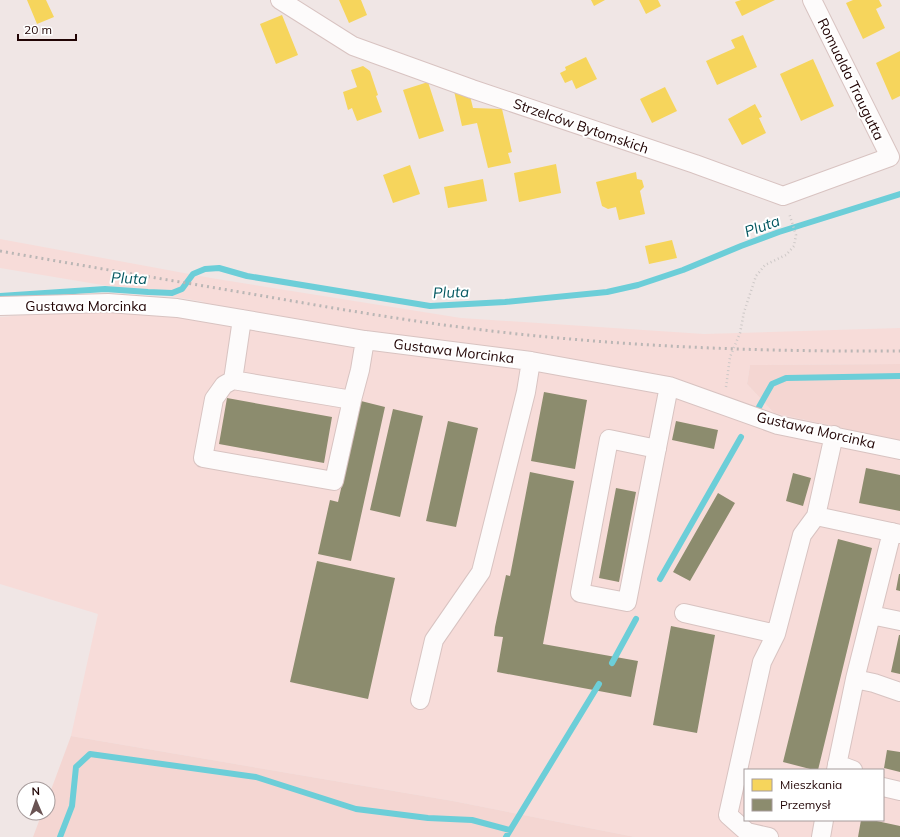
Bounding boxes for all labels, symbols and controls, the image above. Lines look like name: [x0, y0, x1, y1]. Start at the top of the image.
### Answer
street label: Romualda Traugutta: [814, 15, 888, 143]
scale bar: [18, 16, 76, 42]
text: 20 m: [24, 22, 52, 37]
street label: Strzelców Bytomskich: [511, 94, 651, 158]
water label: Pluta: [742, 211, 782, 241]
water label: Pluta: [111, 268, 147, 288]
water label: Pluta: [433, 282, 469, 302]
street label: Gustawa Morcinka: [25, 297, 147, 315]
street label: Gustawa Morcinka: [393, 335, 515, 367]
street label: Gustawa Morcinka: [755, 408, 877, 452]
legend: [744, 769, 884, 821]
text: Mieszkania: [780, 777, 842, 792]
north arrow: [16, 781, 56, 821]
text: N: [31, 784, 40, 798]
text: Przemysł: [780, 797, 831, 812]

